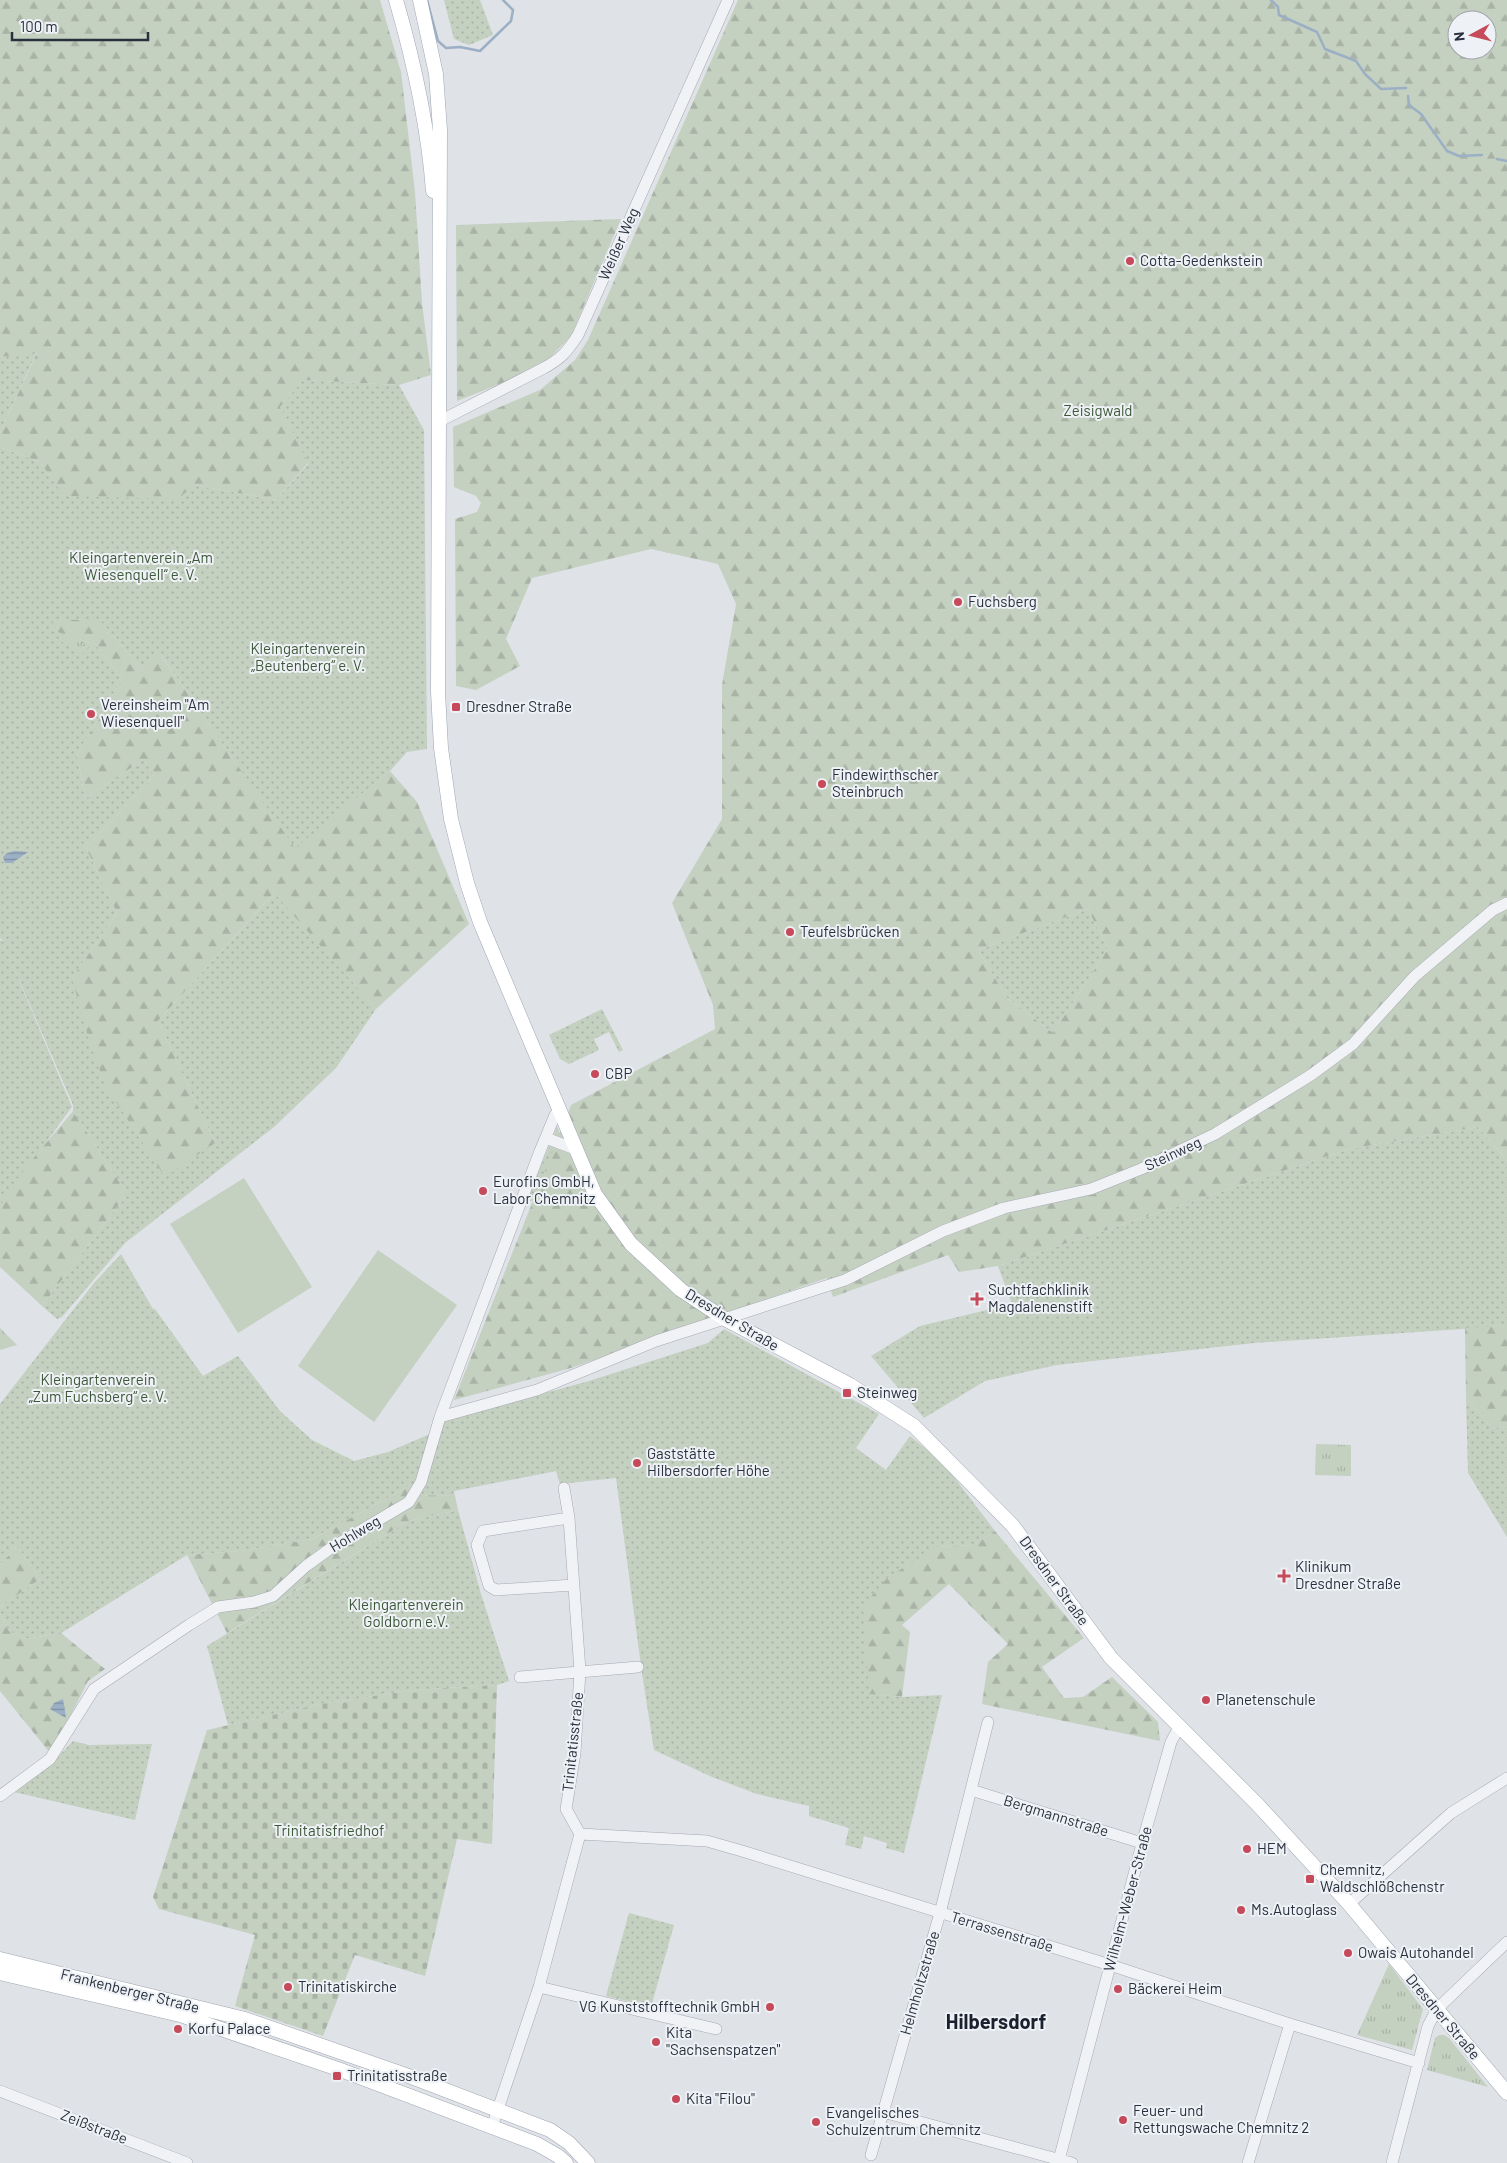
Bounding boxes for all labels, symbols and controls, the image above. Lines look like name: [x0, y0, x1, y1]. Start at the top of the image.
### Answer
scale bar: [12, 10, 149, 42]
north arrow: [1447, 10, 1497, 60]
text: 100 m: [20, 17, 58, 35]
text: N: [1450, 31, 1468, 42]
street label: Weißer Weg: [594, 205, 642, 283]
place label: Cotta-Gedenkstein: [1140, 251, 1263, 269]
marker: Cotta-Gedenkstein: [1124, 255, 1136, 267]
park label: Zeisigwald: [1063, 401, 1133, 419]
park label: Kleingartenverein „Am Wiesenquell“ e. V.: [69, 548, 213, 583]
place label: Fuchsberg: [968, 592, 1037, 610]
marker: Fuchsberg: [952, 596, 964, 608]
park label: Kleingartenverein „Beutenberg“ e. V.: [250, 639, 366, 674]
place label: Vereinsheim "Am Wiesenquell": [101, 695, 209, 730]
place label: Dresdner Straße: [466, 697, 572, 715]
marker: Dresdner Straße: [450, 701, 462, 713]
marker: Vereinsheim "Am Wiesenquell": [85, 708, 97, 720]
place label: Findewirthscher Steinbruch: [832, 765, 939, 800]
marker: Findewirthscher Steinbruch: [816, 778, 828, 790]
place label: Teufelsbrücken: [800, 922, 900, 940]
marker: Teufelsbrücken: [784, 926, 796, 938]
place label: CBP: [605, 1064, 633, 1082]
marker: CBP: [589, 1068, 601, 1080]
street label: Steinweg: [1141, 1132, 1204, 1174]
place label: Eurofins GmbH, Labor Chemnitz: [493, 1172, 596, 1207]
marker: Eurofins GmbH, Labor Chemnitz: [477, 1185, 489, 1197]
place label: Suchtfachklinik Magdalenenstift: [988, 1280, 1093, 1315]
street label: Dresdner Straße: [682, 1284, 783, 1354]
marker: Suchtfachklinik Magdalenenstift: [970, 1292, 984, 1306]
park label: Kleingartenverein „Zum Fuchsberg“ e. V.: [29, 1370, 167, 1405]
place label: Steinweg: [857, 1383, 917, 1401]
marker: Steinweg: [841, 1387, 853, 1399]
place label: Gaststätte Hilbersdorfer Höhe: [647, 1444, 770, 1479]
marker: Gaststätte Hilbersdorfer Höhe: [631, 1457, 643, 1469]
street label: Hohlweg: [326, 1511, 383, 1555]
street label: Dresdner Straße: [1016, 1532, 1093, 1629]
place label: Klinikum Dresdner Straße: [1295, 1557, 1401, 1592]
marker: Klinikum Dresdner Straße: [1277, 1569, 1291, 1583]
park label: Kleingartenverein Goldborn e.V.: [348, 1595, 464, 1630]
place label: Planetenschule: [1216, 1690, 1316, 1708]
street label: Trinitatisstraße: [558, 1691, 586, 1793]
marker: Planetenschule: [1200, 1694, 1212, 1706]
street label: Bergmannstraße: [1002, 1790, 1111, 1840]
park label: Trinitatisfriedhof: [274, 1821, 384, 1839]
street label: Wilhelm-Weber-Straße: [1099, 1824, 1155, 1973]
place label: HEM: [1257, 1839, 1287, 1857]
marker: HEM: [1241, 1843, 1253, 1855]
place label: Chemnitz, Waldschlößchenstr: [1320, 1860, 1445, 1895]
marker: Chemnitz, Waldschlößchenstr: [1304, 1873, 1316, 1885]
place label: Ms.Autoglass: [1251, 1900, 1337, 1918]
marker: Ms.Autoglass: [1235, 1904, 1247, 1916]
street label: Terrassenstraße: [949, 1907, 1056, 1955]
street label: Helmholtzstraße: [896, 1929, 943, 2037]
place label: Owais Autohandel: [1358, 1943, 1474, 1961]
marker: Owais Autohandel: [1342, 1947, 1354, 1959]
street label: Frankenberger Straße: [59, 1964, 201, 2016]
street label: Dresdner Straße: [1403, 1970, 1485, 2063]
place label: Trinitatiskirche: [298, 1977, 397, 1995]
place label: Bäckerei Heim: [1128, 1979, 1222, 1997]
marker: Trinitatiskirche: [282, 1981, 294, 1993]
marker: Bäckerei Heim: [1112, 1983, 1124, 1995]
place label: VG Kunststofftechnik GmbH: [579, 1997, 760, 2015]
marker: VG Kunststofftechnik GmbH: [764, 2001, 776, 2013]
district label: Hilbersdorf: [946, 2009, 1046, 2033]
place label: Korfu Palace: [188, 2019, 271, 2037]
marker: Korfu Palace: [172, 2023, 184, 2035]
place label: Kita "Sachsenspatzen": [666, 2023, 780, 2058]
marker: Kita "Sachsenspatzen": [650, 2036, 662, 2048]
place label: Trinitatisstraße: [347, 2066, 447, 2084]
marker: Trinitatisstraße: [331, 2070, 343, 2082]
place label: Kita "Filou": [686, 2089, 755, 2107]
marker: Kita "Filou": [670, 2093, 682, 2105]
place label: Feuer- und Rettungswache Chemnitz 2: [1133, 2101, 1309, 2136]
place label: Evangelisches Schulzentrum Chemnitz: [826, 2103, 981, 2138]
street label: Zeißstraße: [58, 2105, 130, 2147]
marker: Feuer- und Rettungswache Chemnitz 2: [1117, 2114, 1129, 2126]
marker: Evangelisches Schulzentrum Chemnitz: [810, 2116, 822, 2128]

